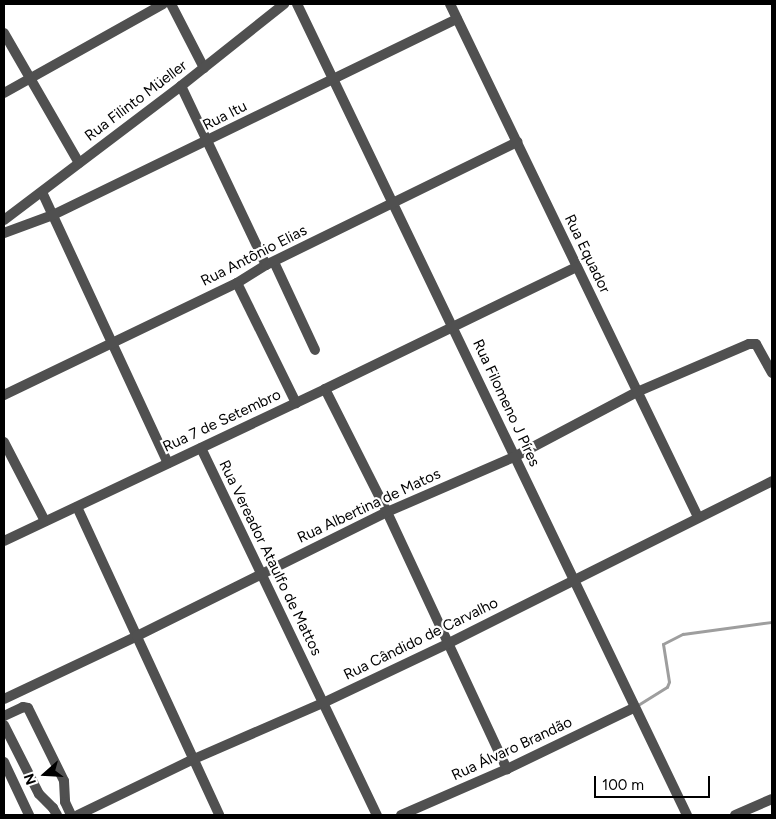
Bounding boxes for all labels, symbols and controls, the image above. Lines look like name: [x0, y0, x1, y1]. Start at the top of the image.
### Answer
street label: Rua Filinto Müeller: [81, 57, 191, 145]
street label: Rua Itu: [200, 97, 250, 135]
street label: Rua Equador: [560, 212, 614, 296]
street label: Rua Antônio Elias: [198, 222, 310, 290]
street label: Rua Filomeno J Píres: [469, 337, 543, 469]
street label: Rua 7 de Setembro: [160, 386, 284, 456]
street label: Rua Vereador Ataulfo de Mattos: [215, 457, 325, 659]
street label: Rua Albertina de Matos: [295, 465, 443, 547]
street label: Rua Cândido de Carvalho: [341, 594, 501, 684]
street label: Rua Álvaro Brandão: [449, 713, 575, 785]
north arrow: [20, 749, 70, 799]
scale bar: [596, 766, 712, 798]
text: N: [21, 771, 40, 787]
text: 100 m: [602, 776, 644, 794]

